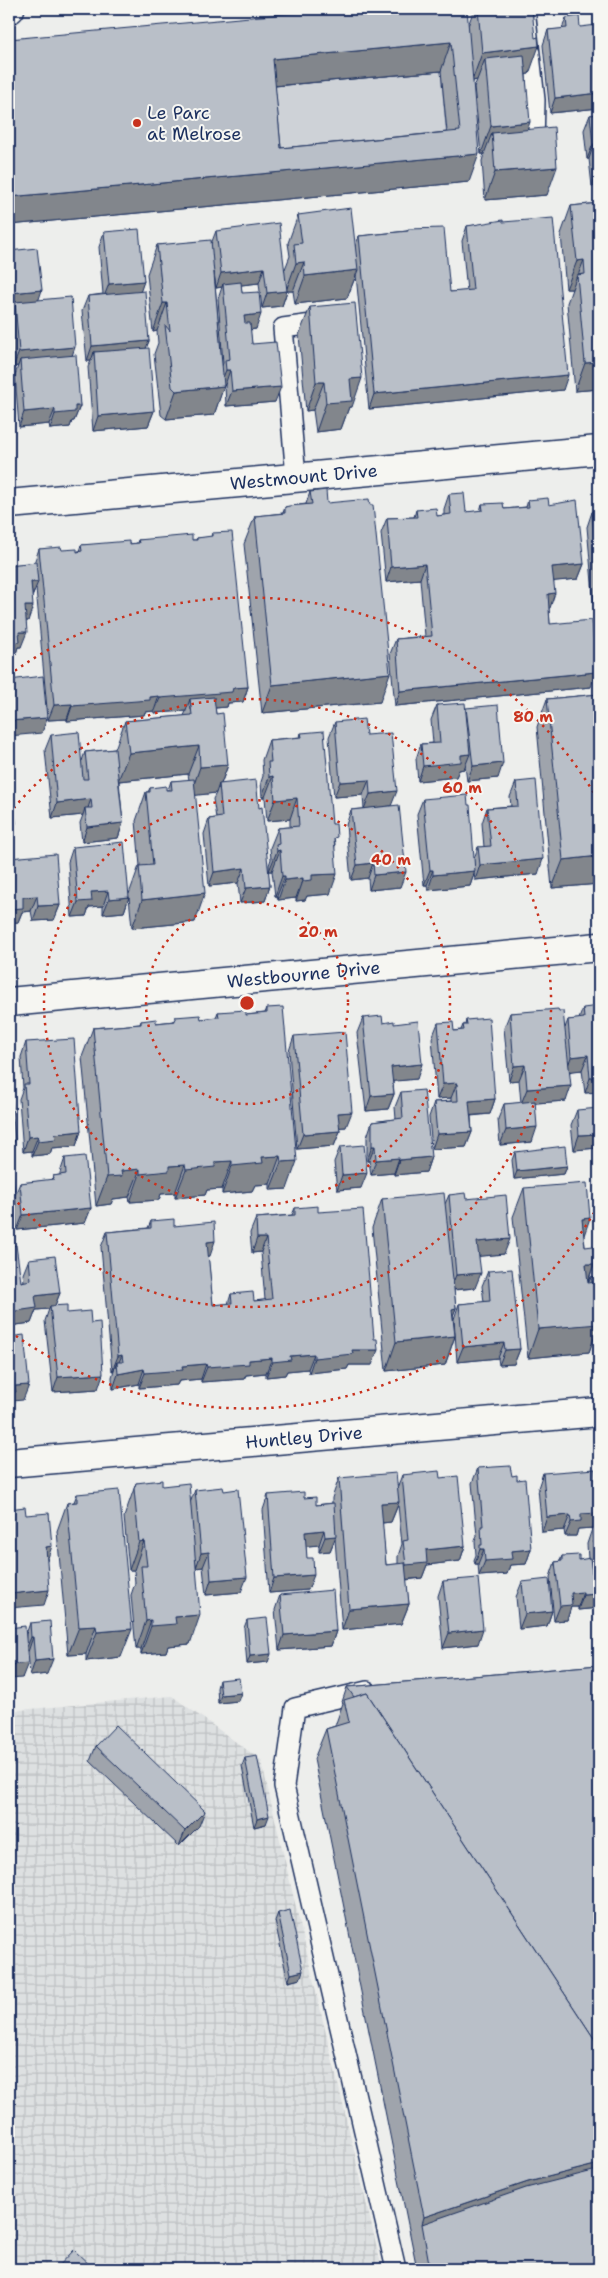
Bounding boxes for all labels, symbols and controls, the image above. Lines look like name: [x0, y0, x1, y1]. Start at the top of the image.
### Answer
place label: Le Parc at Melrose: [147, 101, 241, 146]
marker: Le Parc at Melrose: [131, 117, 143, 129]
street label: Westmount Drive: [229, 458, 379, 496]
text: 80 m: [513, 707, 553, 727]
text: 60 m: [442, 778, 482, 798]
text: 40 m: [371, 850, 411, 870]
text: 20 m: [298, 922, 338, 942]
street label: Westbourne Drive: [226, 955, 382, 994]
centre of rings: [238, 994, 256, 1012]
street label: Huntley Drive: [244, 1420, 364, 1455]

